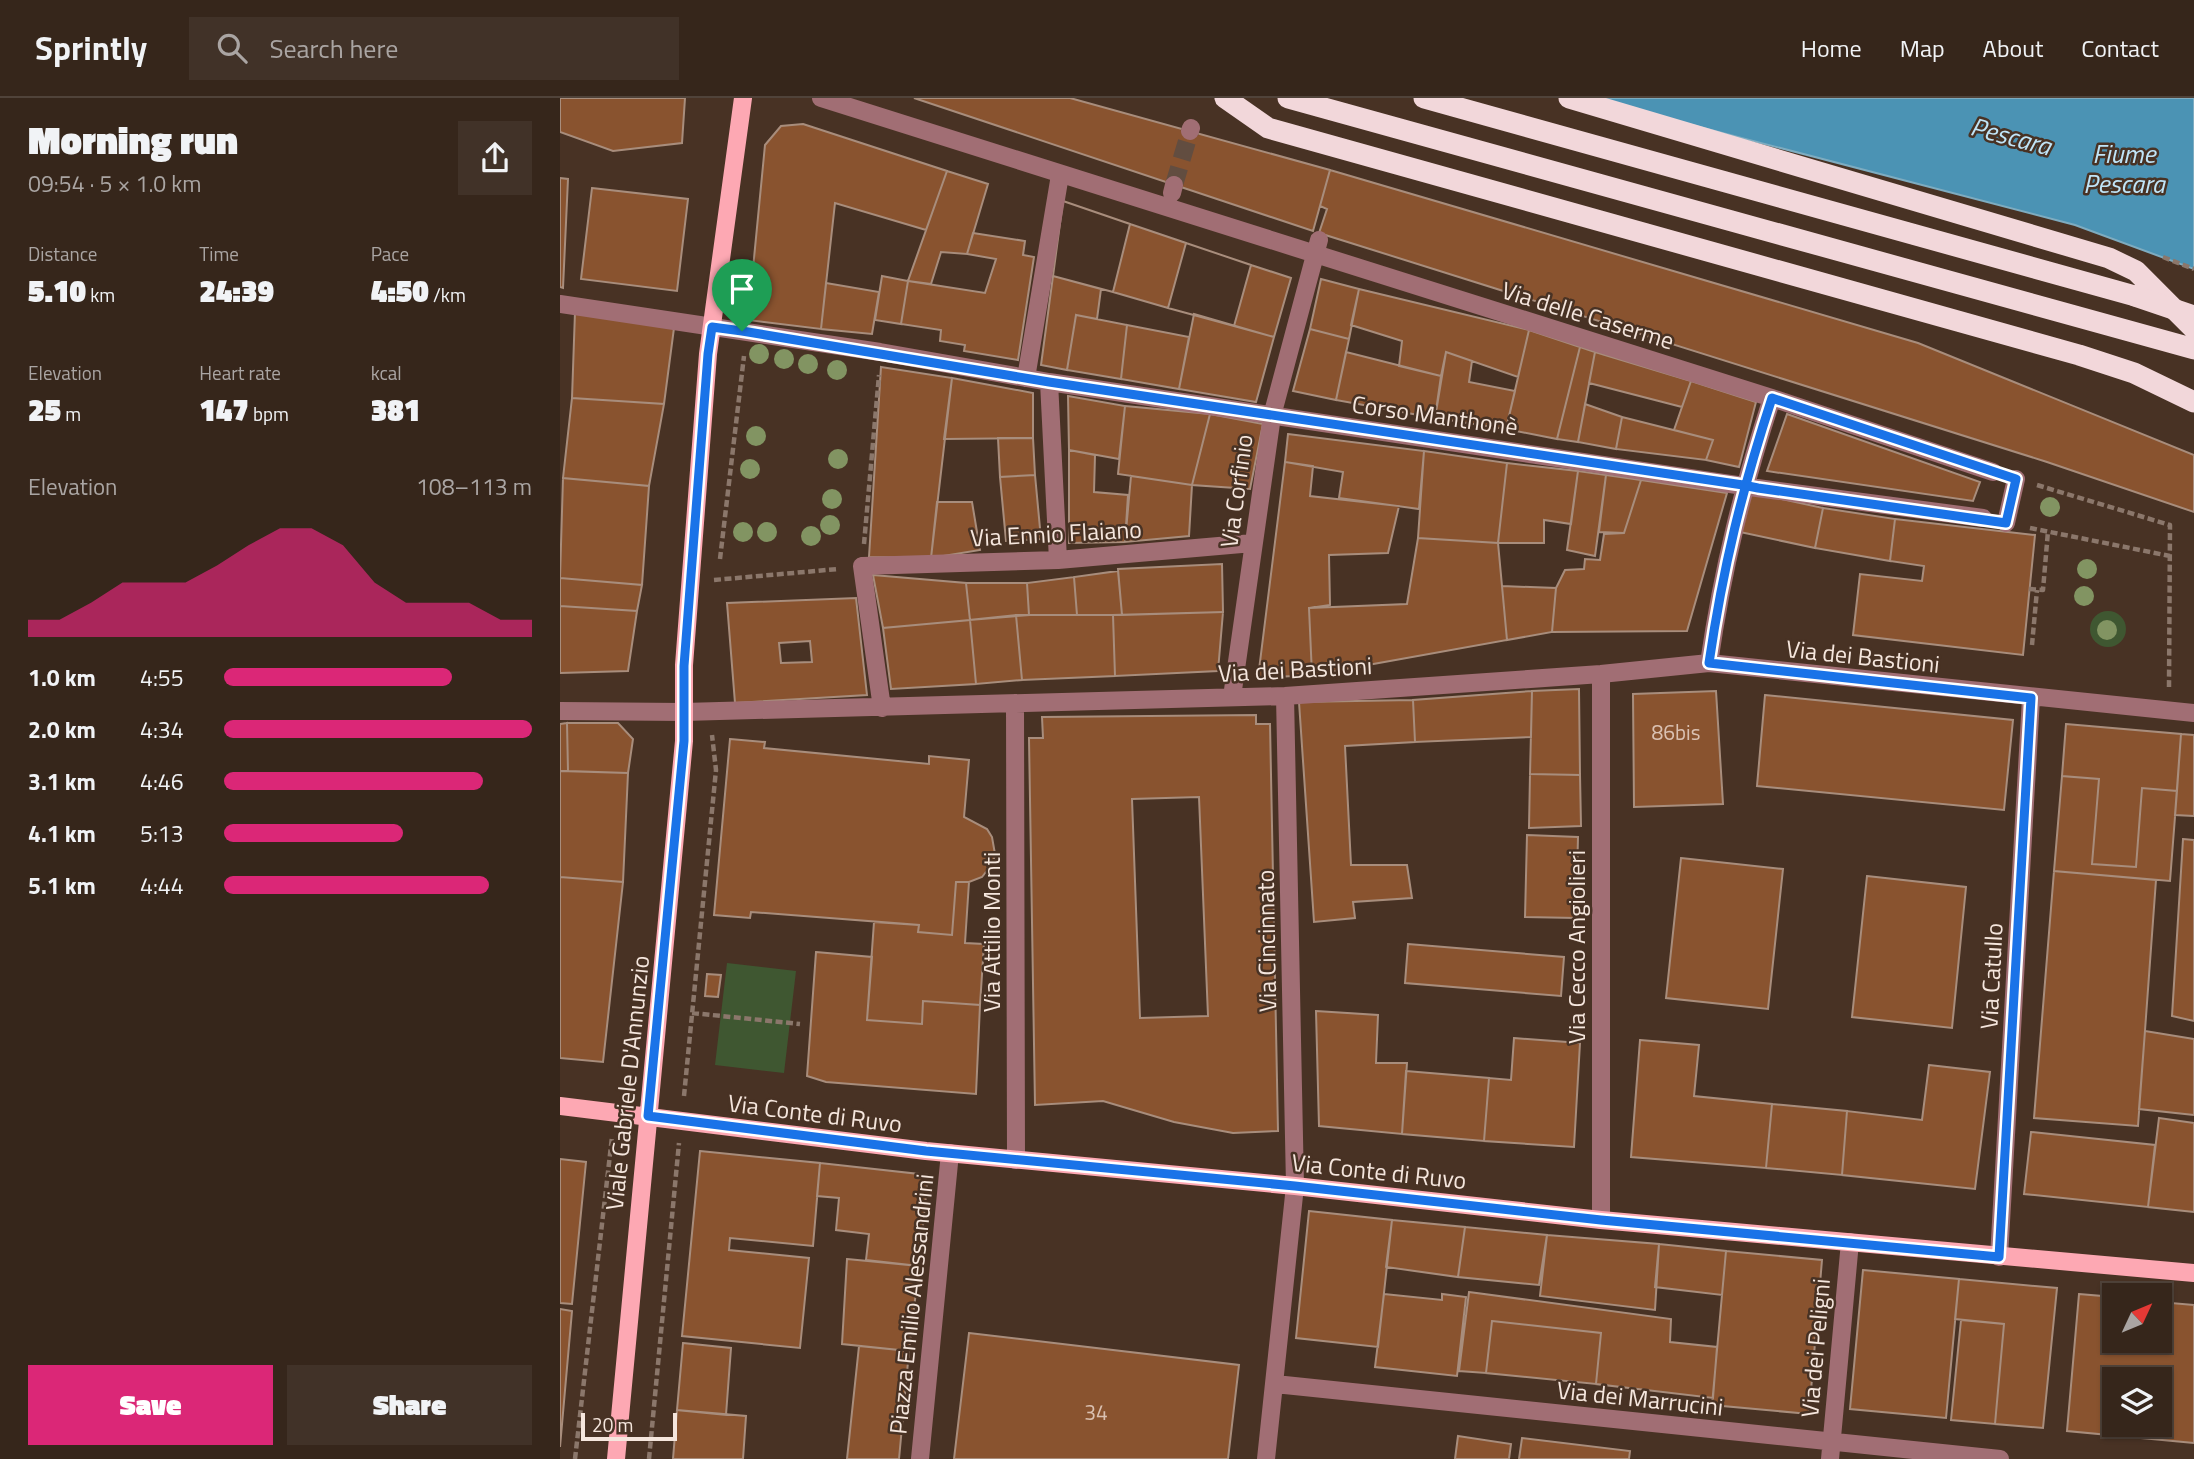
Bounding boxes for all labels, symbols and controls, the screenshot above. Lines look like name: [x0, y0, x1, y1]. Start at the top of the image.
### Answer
search box: [189, 17, 679, 80]
text: Sprintly: [35, 23, 147, 73]
icon: search: [213, 29, 251, 67]
text: Search here: [269, 29, 398, 68]
text: Home: [1801, 30, 1862, 66]
text: Map: [1900, 30, 1945, 66]
text: About: [1983, 30, 2043, 66]
text: Contact: [2081, 30, 2159, 66]
water label: Pescara: [1967, 107, 2057, 166]
text: Morning run: [28, 111, 238, 169]
button: share: [458, 121, 532, 195]
water label: Fiume Pescara: [2083, 134, 2167, 203]
text: 09:54 · 5 × 1.0 km: [28, 166, 202, 201]
text: Distance: [28, 239, 97, 268]
text: Time: [199, 239, 239, 268]
text: Pace: [371, 239, 409, 268]
pin: [712, 259, 772, 331]
text: 5.10: [28, 268, 86, 314]
text: 24:39: [199, 268, 274, 314]
text: 4:50: [371, 268, 429, 314]
icon: arrive: [723, 270, 761, 308]
street label: Via delle Caserme: [1497, 272, 1679, 358]
text: km: [86, 280, 115, 309]
text: /km: [429, 280, 466, 309]
text: Elevation: [28, 358, 102, 387]
text: Heart rate: [199, 358, 281, 387]
text: kcal: [371, 358, 402, 387]
street label: Corso Manthonè: [1350, 386, 1520, 444]
text: 25: [28, 387, 61, 433]
text: 147: [199, 387, 249, 433]
text: 381: [371, 387, 420, 433]
text: m: [61, 399, 81, 428]
text: bpm: [249, 399, 289, 428]
street label: Via Corfinio: [1210, 432, 1262, 550]
text: Elevation: [28, 469, 117, 504]
text: 108–113 m: [416, 469, 532, 504]
street label: Via Ennio Flaiano: [969, 511, 1143, 555]
street label: Via dei Bastioni: [1784, 630, 1942, 682]
street label: Via dei Bastioni: [1217, 647, 1373, 691]
text: 1.0 km: [28, 660, 96, 695]
text: 4:55: [140, 660, 184, 695]
text: 2.0 km: [28, 712, 96, 747]
text: 4:34: [140, 712, 184, 747]
house number: 86bis: [1652, 716, 1700, 748]
text: 3.1 km: [28, 764, 96, 799]
text: 4:46: [140, 764, 184, 799]
text: 4.1 km: [28, 816, 96, 851]
text: 5:13: [140, 816, 184, 851]
street label: Via Cecco Angiolieri: [1558, 850, 1594, 1044]
street label: Via Attilio Monti: [973, 852, 1009, 1012]
text: 5.1 km: [28, 868, 96, 903]
text: 4:44: [140, 868, 184, 903]
street label: Via Cincinnato: [1247, 870, 1285, 1012]
street label: Via Catullo: [1970, 922, 2012, 1030]
street label: Viale Gabriele D'Annunzio: [596, 954, 658, 1212]
street label: Via Conte di Ruvo: [726, 1084, 904, 1142]
street label: Via Conte di Ruvo: [1290, 1144, 1468, 1198]
street label: Piazza Emilio Alessandrini: [879, 1172, 943, 1436]
street label: Via dei Peligni: [1791, 1277, 1839, 1419]
north arrow: [2102, 1283, 2172, 1353]
map controls: [2102, 1283, 2172, 1437]
button: Save: [28, 1365, 273, 1445]
button: Share: [287, 1365, 532, 1445]
button: layers: [2102, 1367, 2172, 1437]
street label: Via dei Marrucini: [1555, 1371, 1725, 1425]
house number: 34: [1084, 1396, 1108, 1428]
scale bar: [581, 1410, 677, 1442]
text: 20 m: [592, 1410, 633, 1439]

